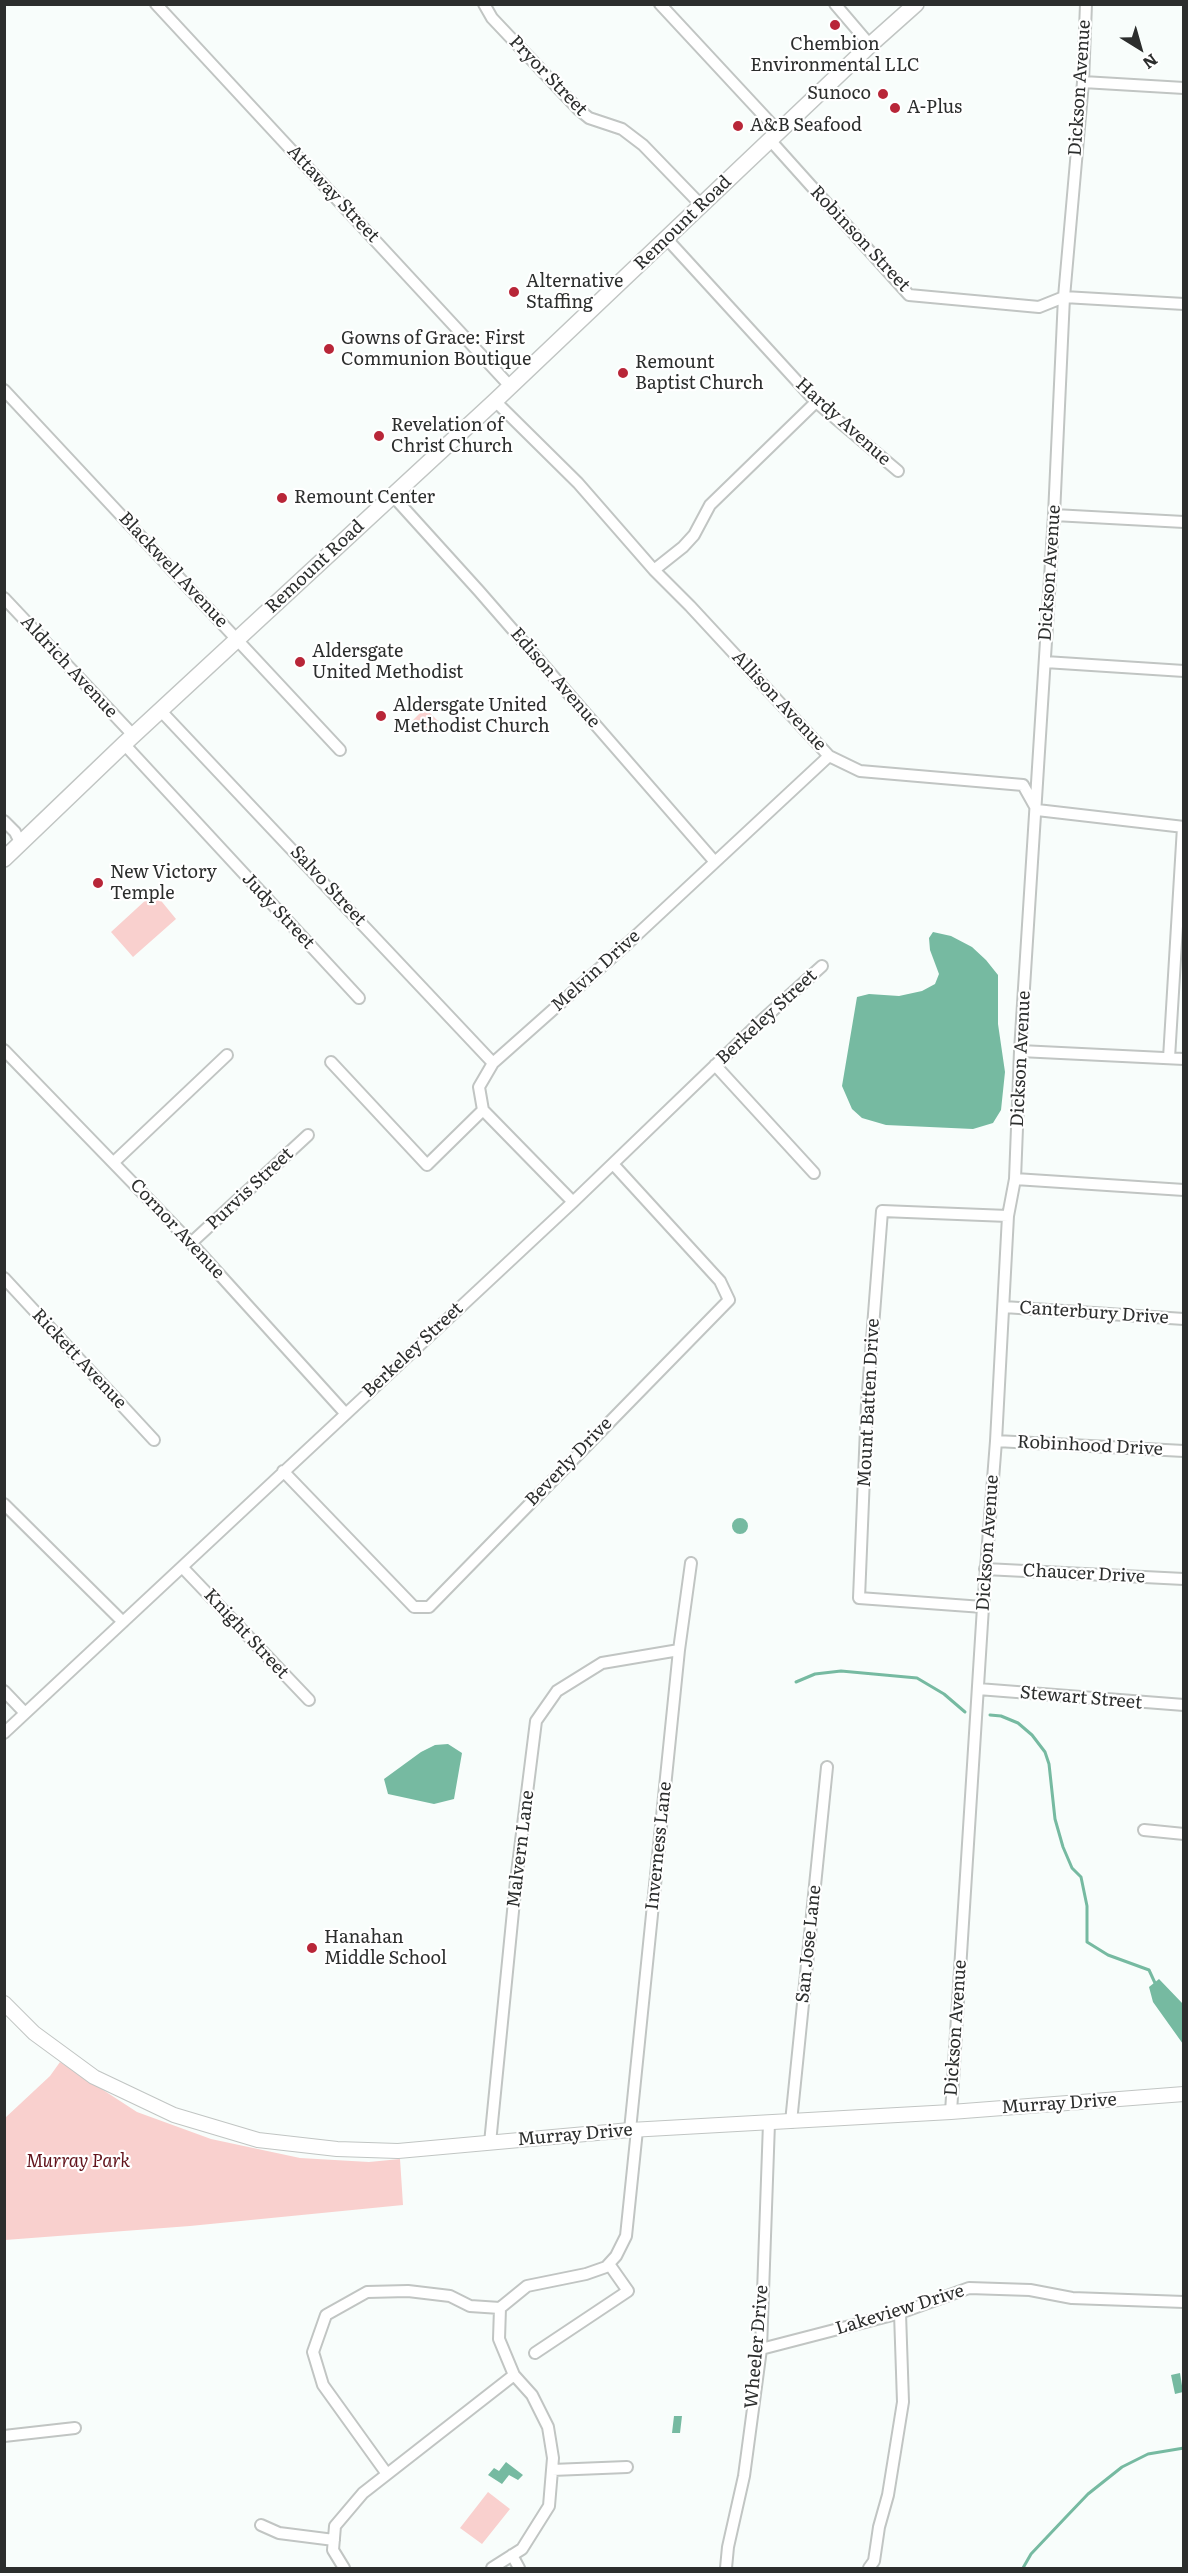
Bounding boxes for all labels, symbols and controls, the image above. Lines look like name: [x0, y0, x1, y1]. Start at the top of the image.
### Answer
marker: Chembion Environmental LLC: [828, 18, 842, 32]
north arrow: [1110, 18, 1170, 78]
street label: Dickson Avenue: [1064, 19, 1096, 157]
street label: Pryor Street: [504, 31, 592, 121]
place label: Chembion Environmental LLC: [750, 34, 920, 76]
text: N: [1138, 49, 1163, 76]
place label: Sunoco: [807, 83, 871, 105]
marker: Sunoco: [876, 87, 890, 101]
place label: A-Plus: [907, 97, 962, 119]
marker: A-Plus: [888, 101, 902, 115]
place label: A&B Seafood: [750, 115, 862, 137]
marker: A&B Seafood: [731, 119, 745, 133]
street label: Attaway Street: [282, 141, 384, 247]
street label: Remount Road: [630, 171, 736, 275]
street label: Robinson Street: [805, 182, 915, 296]
place label: Alternative Staffing: [526, 271, 623, 314]
marker: Alternative Staffing: [507, 285, 521, 299]
place label: Gowns of Grace: First Communion Boutique: [341, 328, 531, 370]
marker: Gowns of Grace: First Communion Boutique: [322, 342, 336, 356]
place label: Remount Baptist Church: [635, 352, 764, 394]
marker: Remount Baptist Church: [616, 366, 630, 380]
street label: Hardy Avenue: [791, 374, 895, 470]
place label: Revelation of Christ Church: [391, 415, 513, 458]
marker: Revelation of Christ Church: [372, 429, 386, 443]
place label: Remount Center: [294, 487, 435, 509]
marker: Remount Center: [275, 491, 289, 505]
street label: Dickson Avenue: [1034, 504, 1066, 642]
street label: Blackwell Avenue: [114, 508, 232, 632]
street label: Remount Road: [261, 516, 369, 618]
street label: Aldrich Avenue: [16, 611, 122, 723]
street label: Edison Avenue: [506, 623, 604, 733]
place label: Aldersgate United Methodist: [312, 641, 463, 684]
street label: Allison Avenue: [727, 647, 831, 755]
marker: Aldersgate United Methodist: [293, 655, 307, 669]
place label: Aldersgate United Methodist Church: [393, 695, 550, 738]
marker: Aldersgate United Methodist Church: [374, 709, 388, 723]
street label: Salvo Street: [285, 841, 371, 931]
place label: New Victory Temple: [110, 862, 217, 904]
street label: Judy Street: [237, 868, 319, 954]
marker: New Victory Temple: [91, 876, 105, 890]
street label: Melvin Drive: [547, 926, 645, 1016]
street label: Berkeley Street: [712, 965, 822, 1069]
street label: Dickson Avenue: [1007, 990, 1035, 1128]
street label: Purvis Street: [202, 1143, 298, 1235]
street label: Cornor Avenue: [125, 1174, 229, 1284]
street label: Canterbury Drive: [1019, 1297, 1169, 1329]
street label: Berkeley Street: [358, 1298, 468, 1402]
street label: Rickett Avenue: [27, 1304, 131, 1414]
street label: Mount Batten Drive: [854, 1318, 884, 1488]
street label: Beverly Drive: [521, 1413, 617, 1511]
street label: Robinhood Drive: [1016, 1431, 1164, 1461]
street label: Dickson Avenue: [972, 1474, 1004, 1612]
street label: Chaucer Drive: [1022, 1560, 1146, 1588]
street label: Knight Street: [199, 1585, 293, 1683]
street label: Stewart Street: [1019, 1682, 1143, 1714]
street label: Inverness Lane: [641, 1781, 677, 1911]
street label: Malvern Lane: [503, 1789, 539, 1909]
street label: San Jose Lane: [792, 1884, 826, 2004]
place label: Hanahan Middle School: [324, 1927, 447, 1970]
marker: Hanahan Middle School: [305, 1941, 319, 1955]
street label: Dickson Avenue: [940, 1959, 972, 2097]
street label: Murray Drive: [1001, 2089, 1117, 2119]
street label: Murray Drive: [516, 2119, 634, 2151]
park label: Murray Park: [26, 2151, 130, 2173]
street label: Lakeview Drive: [833, 2280, 967, 2340]
street label: Wheeler Drive: [741, 2284, 773, 2410]

